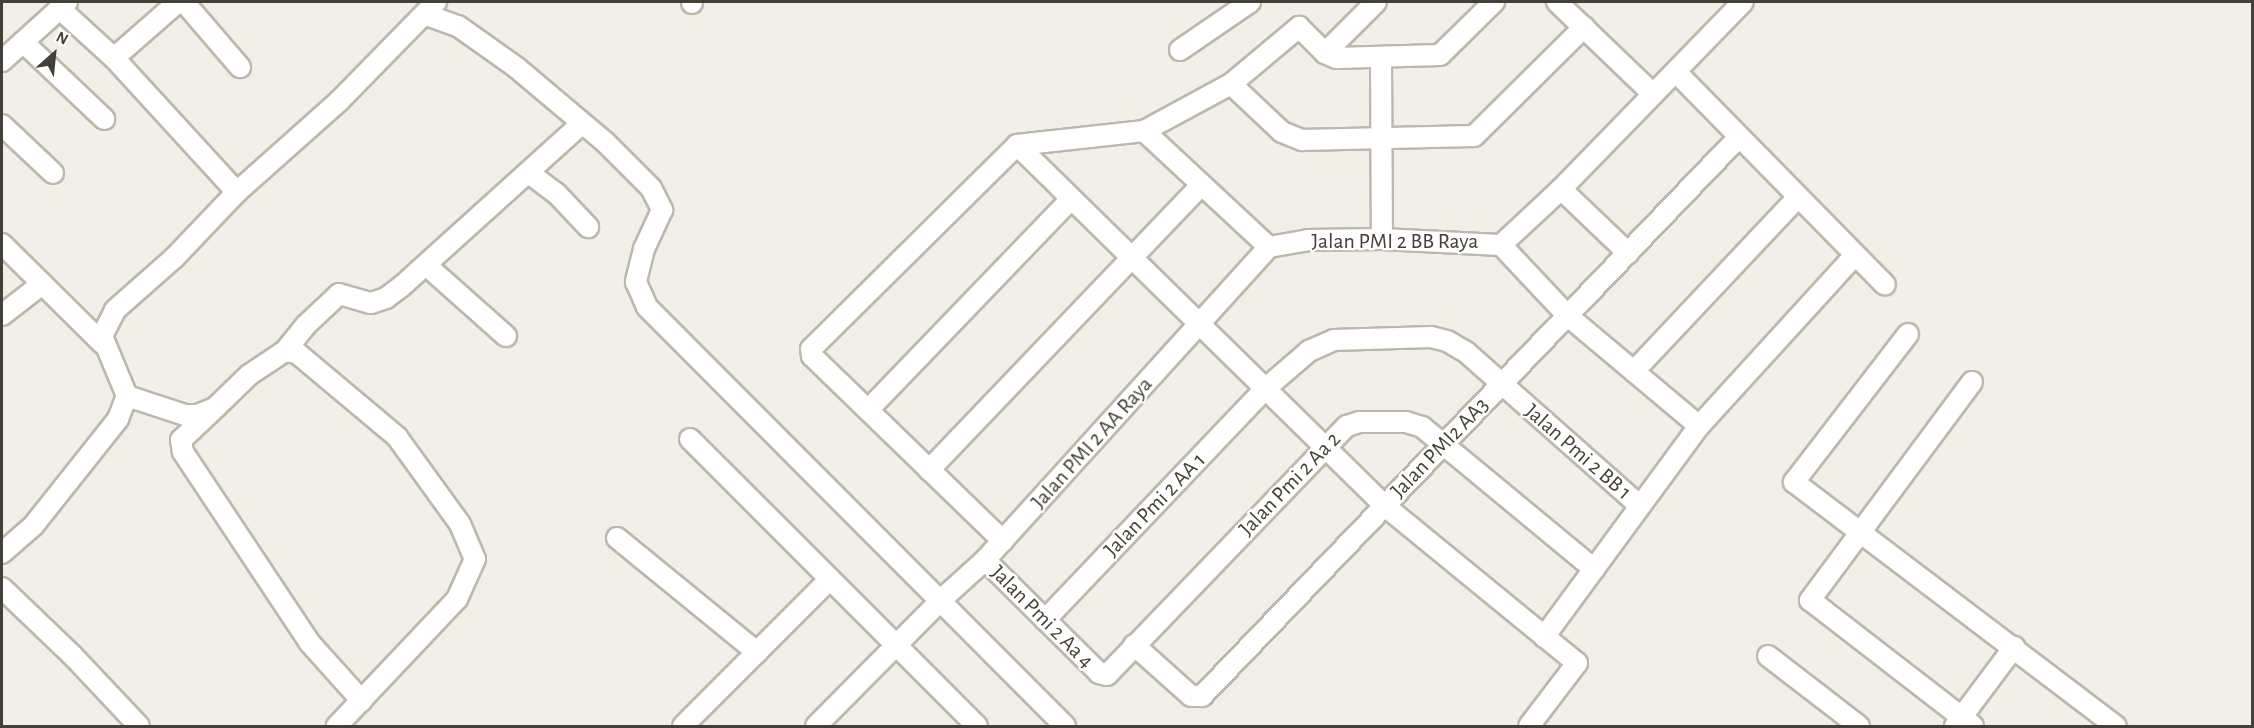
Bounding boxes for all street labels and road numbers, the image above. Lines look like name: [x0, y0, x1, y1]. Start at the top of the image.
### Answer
street label: Jalan PMI 2 BB Raya: [1312, 229, 1478, 255]
street label: Jalan PMI 2 AA Raya: [1026, 371, 1158, 515]
street label: Jalan PMI2 AA3: [1385, 392, 1495, 504]
street label: Jalan Pmi 2 BB 1: [1519, 398, 1637, 506]
street label: Jalan Pmi 2 Aa 2: [1234, 426, 1346, 542]
street label: Jalan Pmi 2 AA 1: [1099, 447, 1211, 563]
street label: Jalan Pmi 2 Aa 4: [985, 560, 1099, 674]

